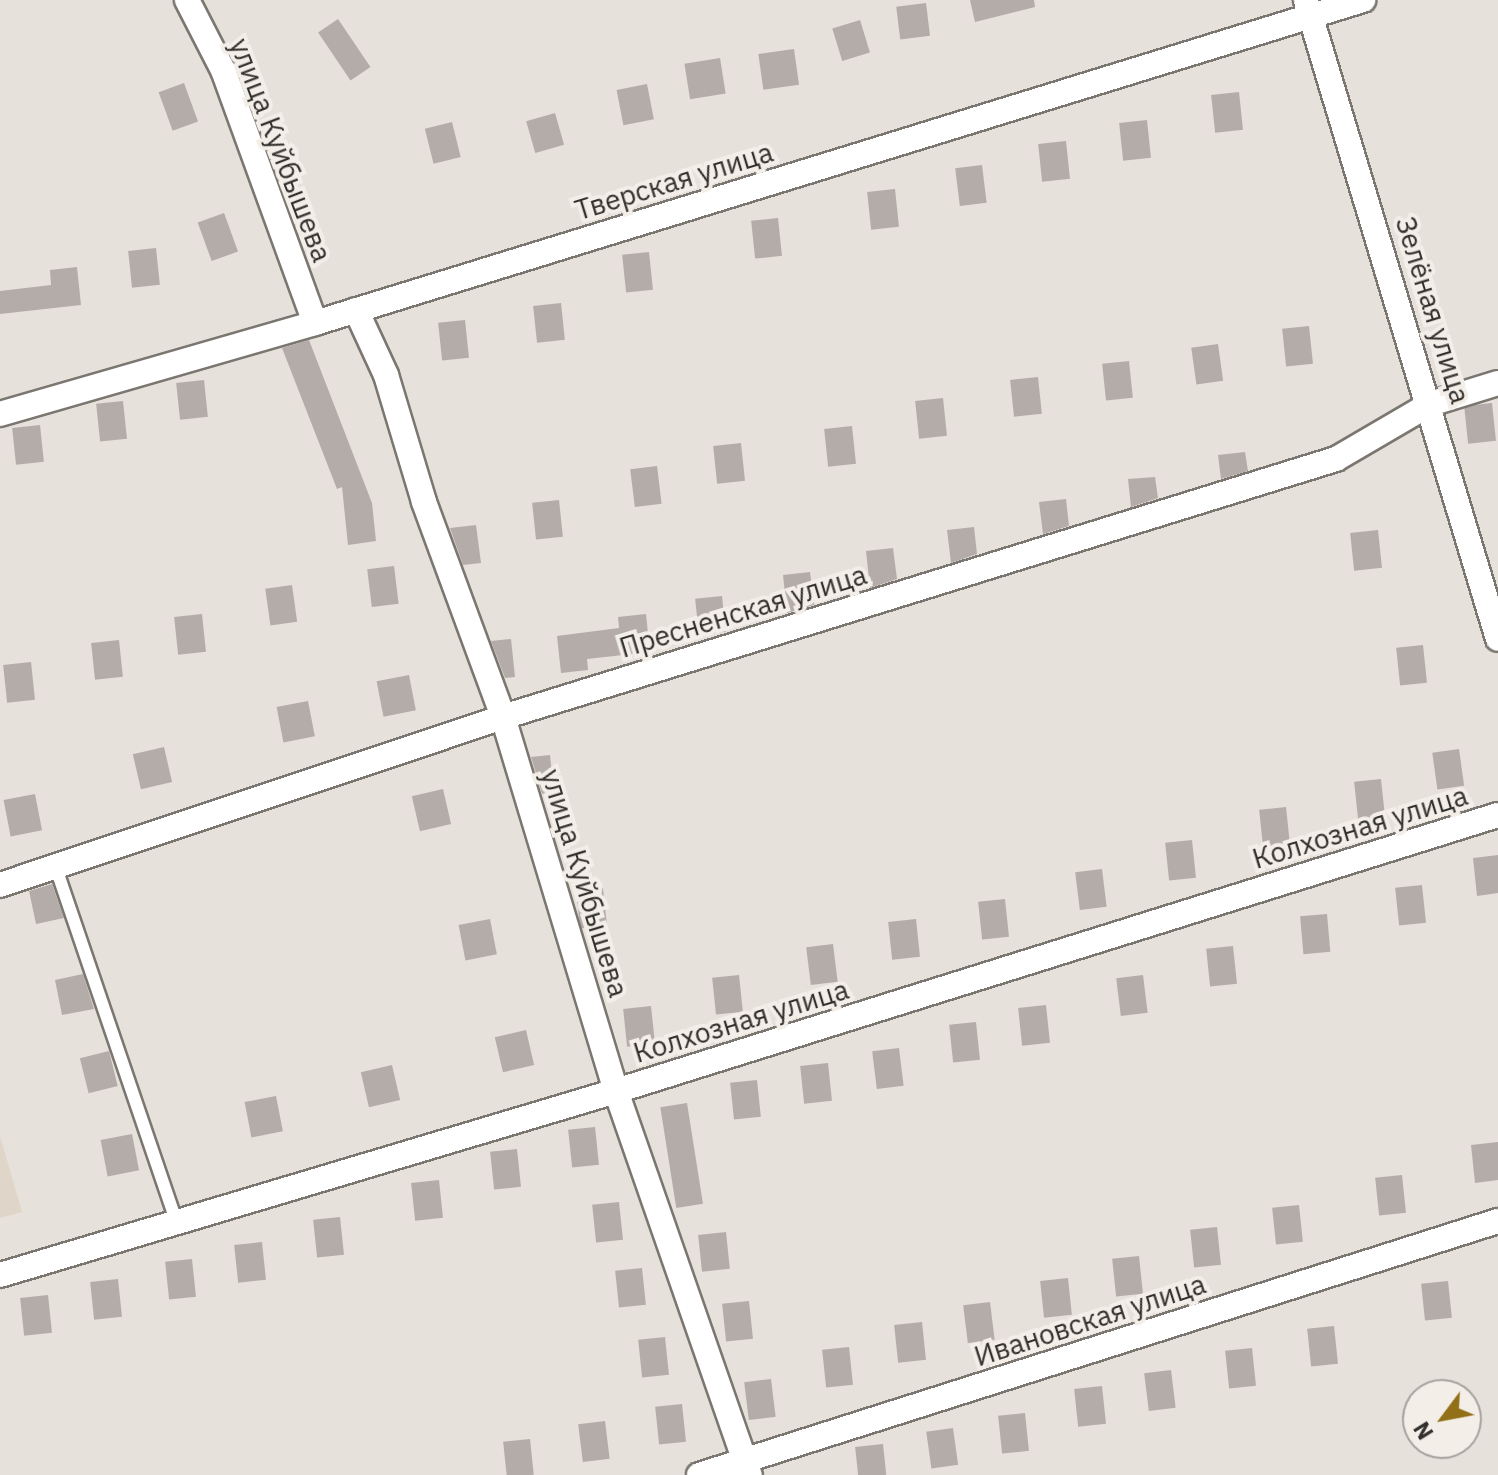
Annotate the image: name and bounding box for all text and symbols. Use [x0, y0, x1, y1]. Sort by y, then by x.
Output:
street label: улица Куйбышева [223, 34, 339, 266]
street label: Тверская улица [571, 135, 777, 227]
street label: Зелёная улица [1389, 212, 1477, 408]
street label: Пресненская улица [615, 557, 871, 665]
street label: улица Куйбышева [534, 765, 636, 1001]
street label: Колхозная улица [1248, 778, 1472, 876]
street label: Колхозная улица [629, 972, 853, 1070]
street label: Ивановская улица [970, 1267, 1210, 1373]
north arrow [1402, 1379, 1482, 1459]
text: N [1406, 1416, 1439, 1445]

